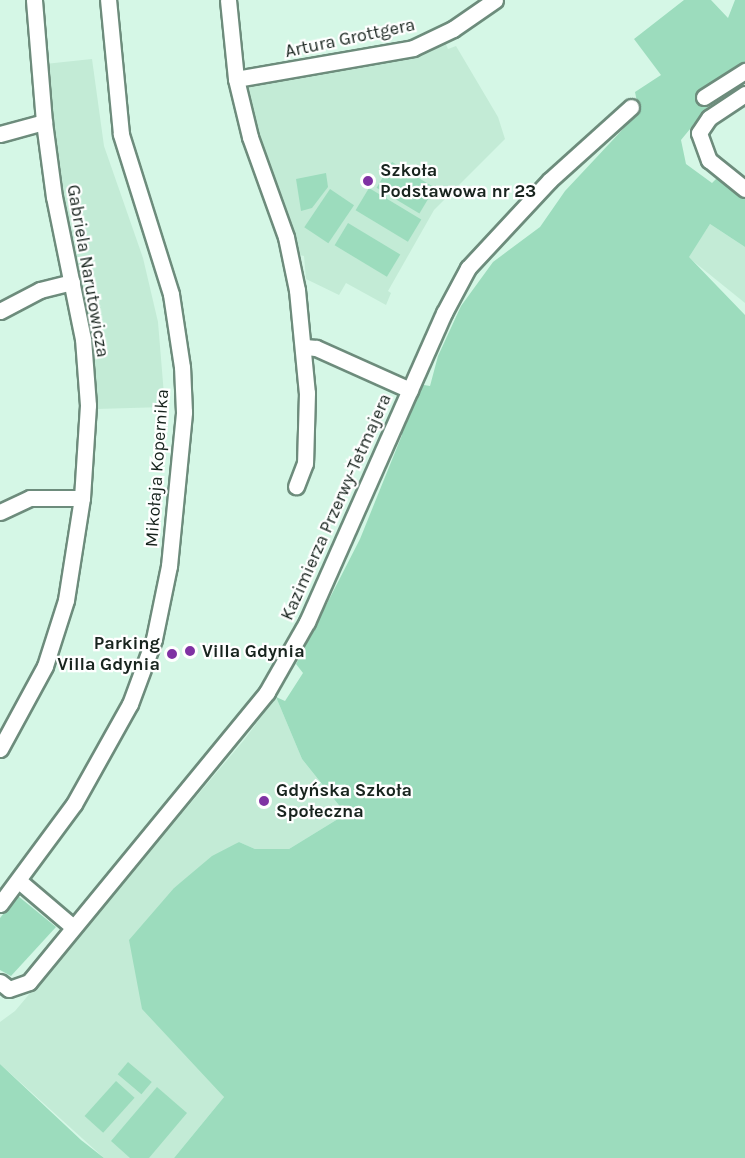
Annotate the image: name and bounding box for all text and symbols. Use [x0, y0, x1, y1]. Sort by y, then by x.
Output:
street label: Artura Grottgera [283, 14, 417, 62]
place label: Szkoła Podstawowa nr 23 [380, 160, 536, 202]
marker: Szkoła Podstawowa nr 23 [361, 174, 375, 188]
street label: Gabriela Narutowicza [62, 183, 114, 359]
street label: Mikołaja Kopernika [141, 388, 173, 548]
street label: Kazimierza Przerwy-Tetmajera [276, 390, 396, 624]
place label: Parking Villa Gdynia [57, 633, 160, 676]
place label: Villa Gdynia [202, 640, 305, 662]
marker: Villa Gdynia [183, 644, 197, 658]
marker: Parking Villa Gdynia [165, 647, 179, 661]
place label: Gdyńska Szkoła Społeczna [276, 780, 412, 822]
marker: Gdyńska Szkoła Społeczna [257, 794, 271, 808]

